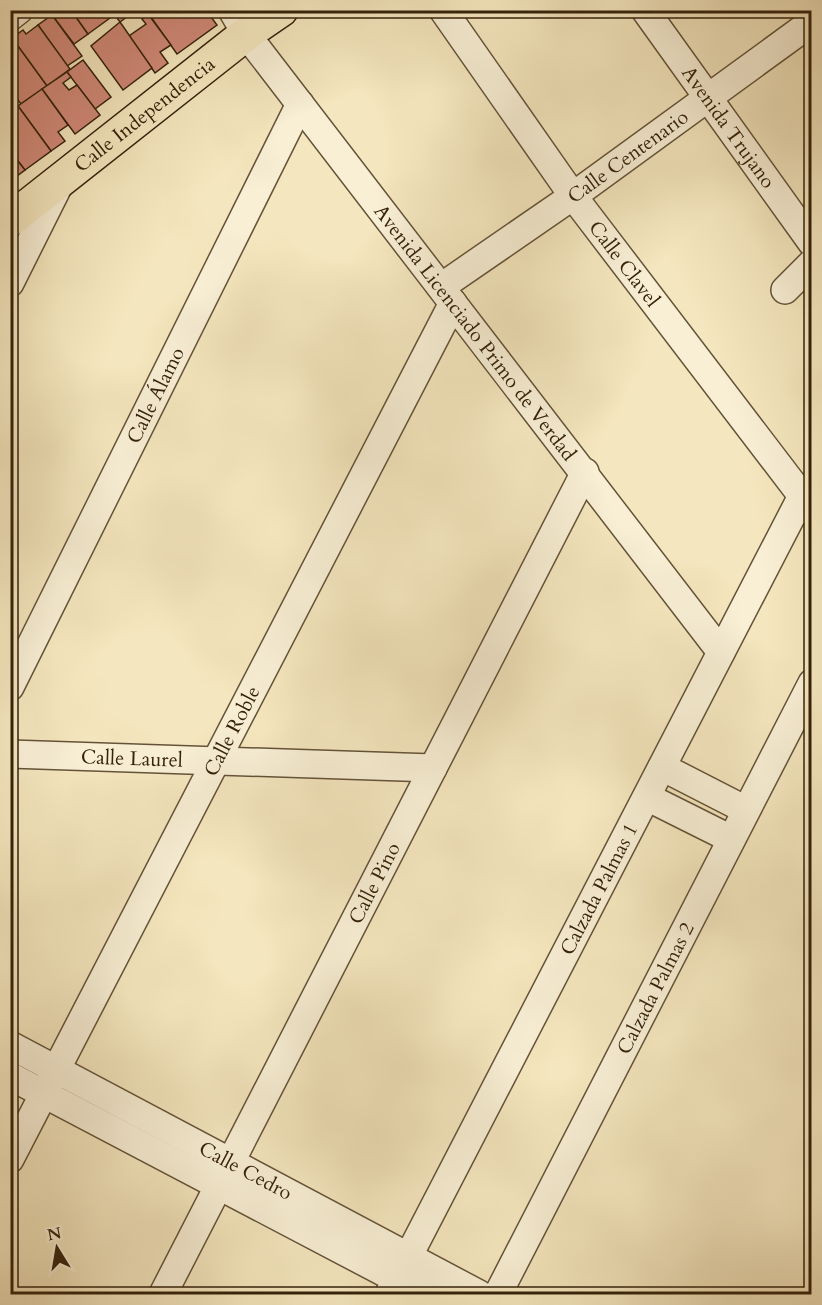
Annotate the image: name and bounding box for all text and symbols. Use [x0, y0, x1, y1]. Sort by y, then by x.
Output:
street label: Calle Independencia [69, 50, 221, 178]
street label: Avenida Trujano [675, 61, 782, 194]
street label: Calle Centenario [562, 103, 694, 210]
street label: Avenida Licenciado Primo de Verdad [368, 199, 582, 467]
street label: Calle Clavel [583, 215, 666, 313]
street label: Calle Álamo [120, 342, 191, 448]
street label: Calle Roble [197, 681, 267, 781]
street label: Calle Laurel [81, 743, 183, 774]
street label: Calzada Palmas 1 [554, 819, 644, 960]
street label: Calle Pino [342, 838, 407, 929]
street label: Calzada Palmas 2 [611, 918, 701, 1059]
street label: Calle Cedro [194, 1135, 297, 1207]
north arrow [27, 1218, 87, 1278]
text: N [45, 1222, 63, 1246]

